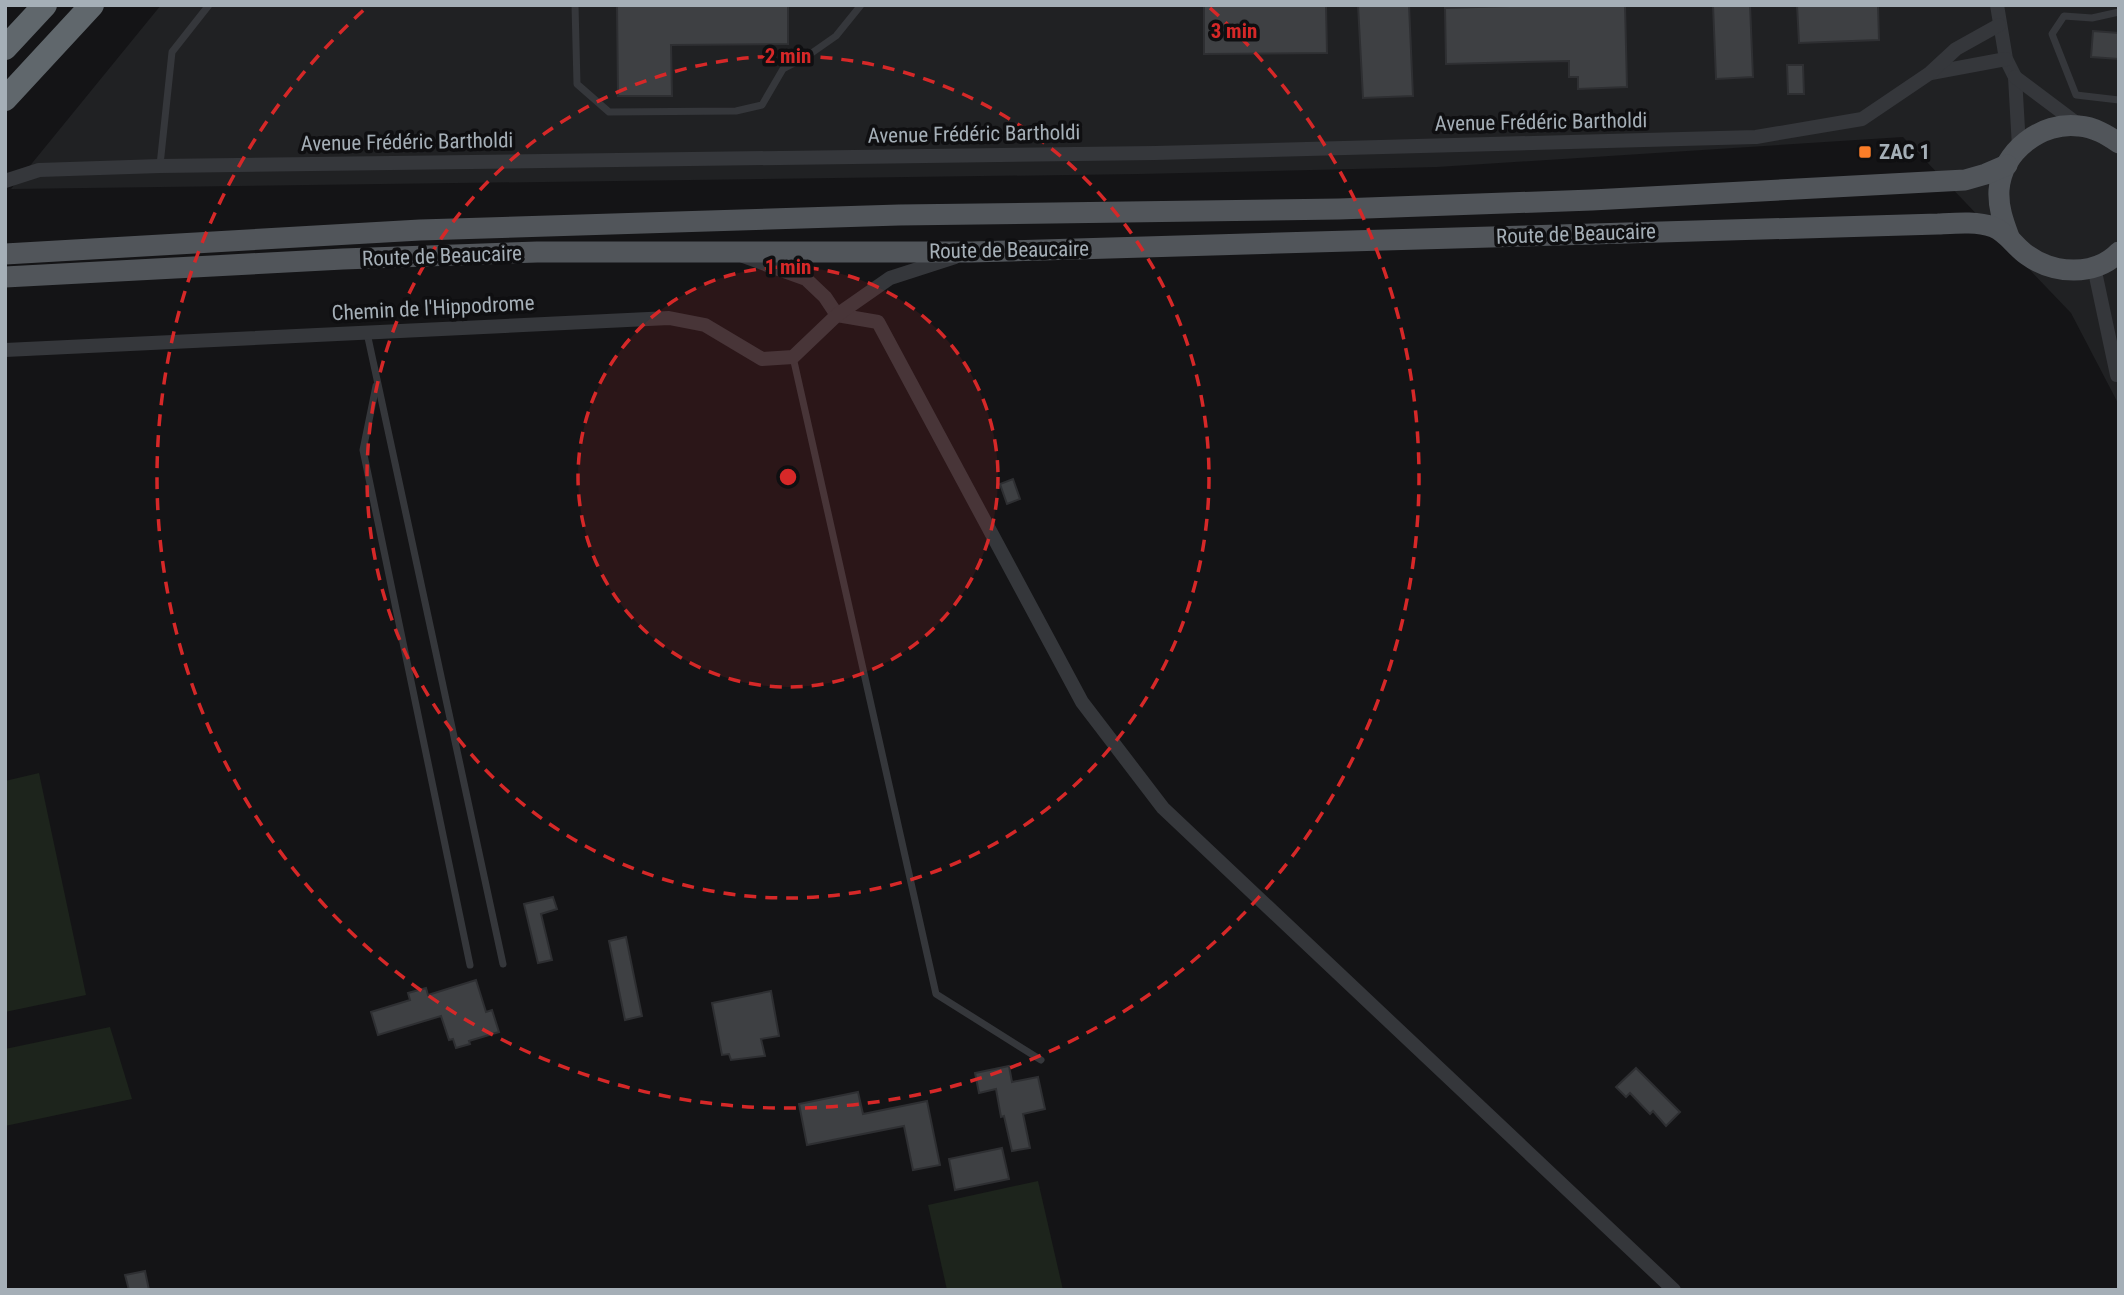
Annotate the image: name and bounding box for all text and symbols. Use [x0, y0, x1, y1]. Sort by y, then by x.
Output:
text: 3 min [1211, 19, 1257, 43]
text: 2 min [765, 44, 811, 68]
street label: Avenue Frédéric Bartholdi [1435, 108, 1647, 136]
street label: Avenue Frédéric Bartholdi [868, 120, 1080, 148]
street label: Avenue Frédéric Bartholdi [301, 128, 513, 156]
place label: ZAC 1 [1879, 140, 1930, 164]
marker: ZAC 1 [1857, 144, 1873, 160]
street label: Route de Beaucaire [1496, 219, 1656, 249]
street label: Route de Beaucaire [929, 237, 1089, 263]
street label: Route de Beaucaire [362, 241, 522, 271]
text: 1 min [765, 255, 811, 279]
street label: Chemin de l'Hippodrome [331, 291, 535, 325]
centre of rings [776, 465, 800, 489]

